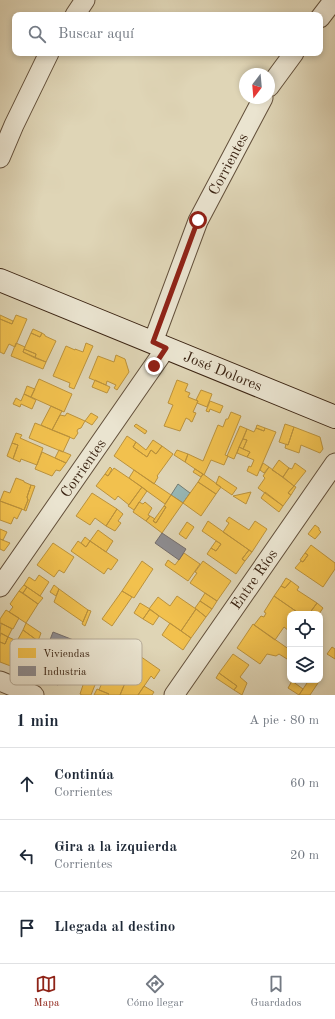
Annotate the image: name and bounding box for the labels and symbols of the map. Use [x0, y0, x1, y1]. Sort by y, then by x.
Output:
north arrow [239, 68, 275, 104]
street label: Corrientes [207, 131, 252, 198]
route start [189, 211, 207, 229]
street label: José Dolores [181, 350, 264, 395]
route end [145, 357, 163, 375]
street label: Corrientes [59, 437, 110, 501]
street label: Entre Ríos [229, 547, 281, 613]
legend [10, 639, 142, 685]
text: Viviendas [43, 649, 90, 660]
text: Industria [43, 667, 87, 678]

